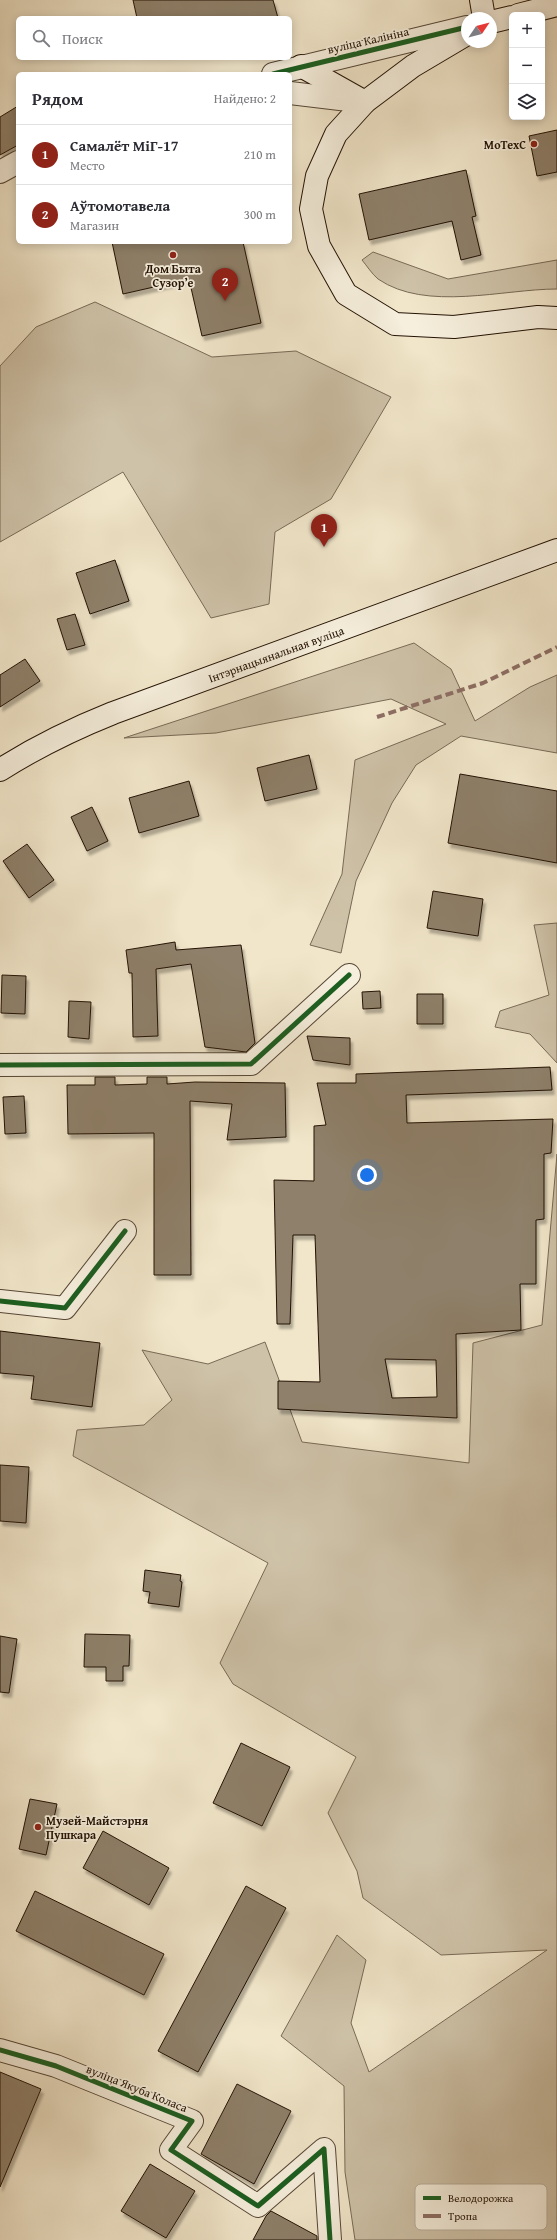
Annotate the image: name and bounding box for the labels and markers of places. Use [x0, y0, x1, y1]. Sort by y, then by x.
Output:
place label: MoTexC [484, 136, 526, 153]
marker: MoTexC [529, 139, 539, 149]
marker: Дом Быта Сузорʼе [168, 250, 178, 260]
place label: Дом Быта Сузорʼе [144, 260, 202, 291]
pin: 2 [212, 268, 238, 301]
pin: 1 [311, 514, 337, 547]
place label: Музей-Майстэрня Пушкара [46, 1812, 149, 1843]
marker: Музей-Майстэрня Пушкара [33, 1822, 43, 1832]

